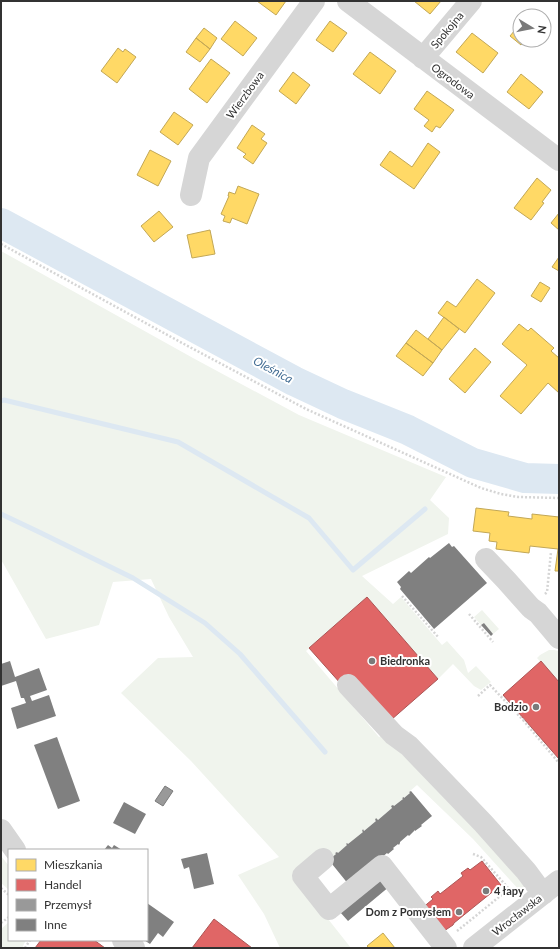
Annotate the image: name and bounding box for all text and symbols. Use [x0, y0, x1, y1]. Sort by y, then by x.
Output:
north arrow [512, 8, 552, 48]
street label: Spokojna [427, 9, 466, 51]
text: N [535, 25, 549, 35]
street label: Ogrodowa [429, 60, 477, 101]
street label: Wierzbowa [223, 69, 266, 121]
water label: Oleśnica [251, 353, 296, 386]
place label: Biedronka [380, 654, 430, 667]
marker: Biedronka [367, 656, 377, 666]
place label: Bodzio [494, 700, 528, 713]
marker: Bodzio [531, 702, 541, 712]
legend [8, 849, 148, 941]
text: Mieszkania [44, 857, 103, 872]
text: Handel [44, 877, 82, 892]
place label: 4 łapy [494, 884, 524, 897]
marker: 4 łapy [481, 886, 491, 896]
street label: Wrocławska [489, 891, 544, 938]
text: Przemysł [44, 897, 92, 912]
place label: Dom z Pomysłem [366, 905, 451, 918]
marker: Dom z Pomysłem [454, 907, 464, 917]
text: Inne [44, 917, 67, 932]

